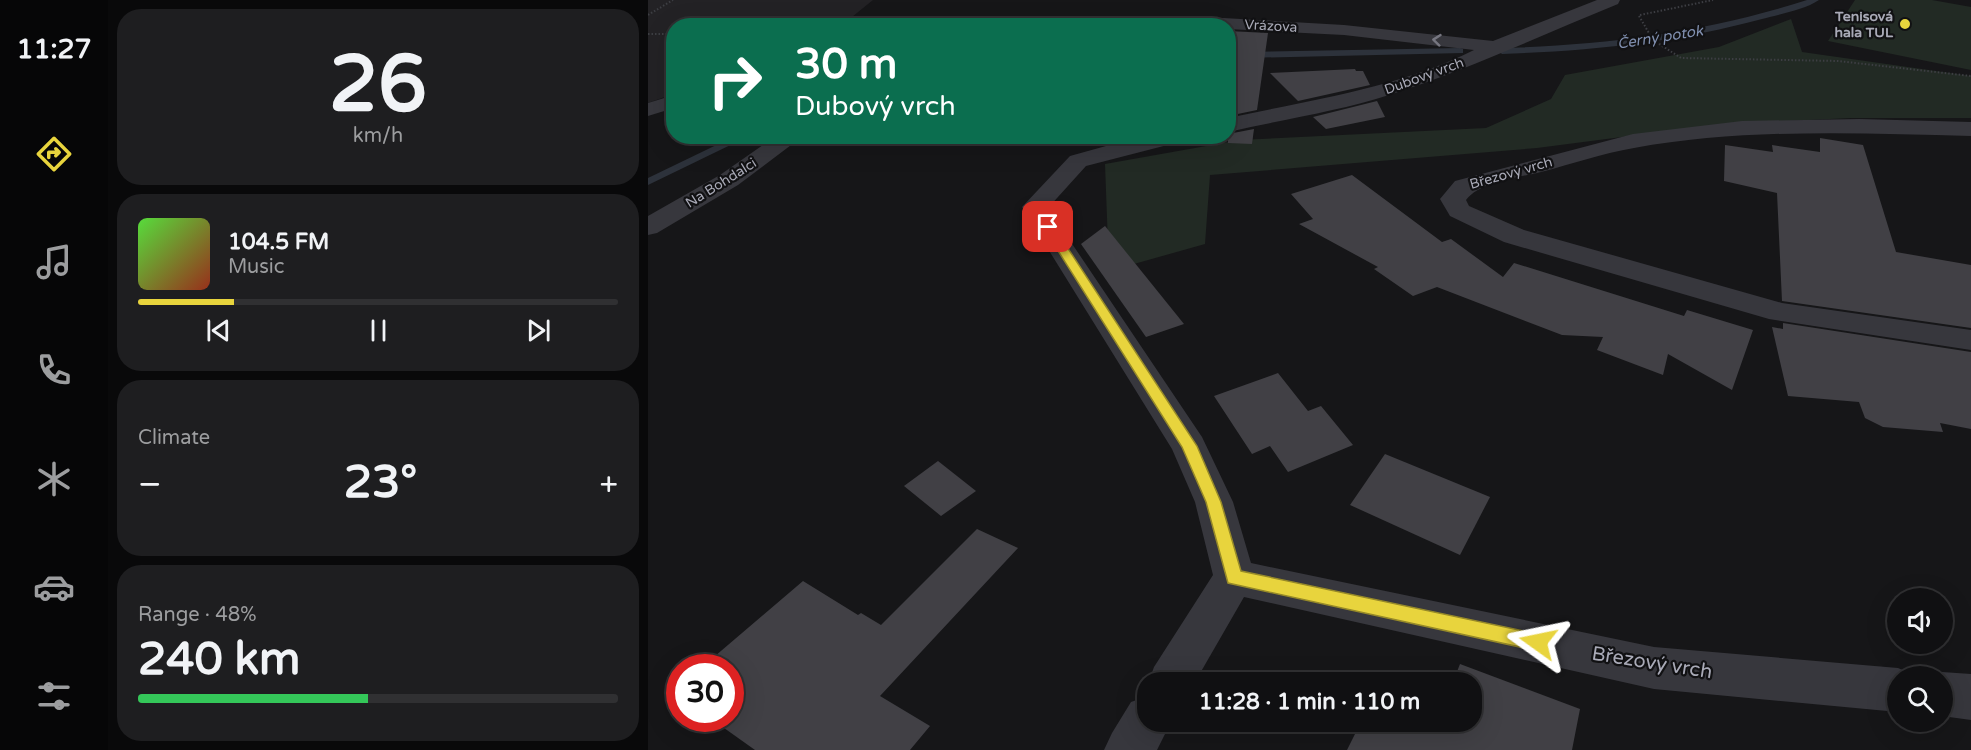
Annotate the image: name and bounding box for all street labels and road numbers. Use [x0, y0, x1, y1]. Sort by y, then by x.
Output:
street label: Vrázova [1244, 16, 1298, 36]
street label: Dubový vrch [1382, 54, 1466, 98]
street label: Březový vrch [1468, 153, 1554, 193]
street label: Na Bohdalci [682, 154, 760, 212]
street label: Březový vrch [1590, 642, 1714, 684]

